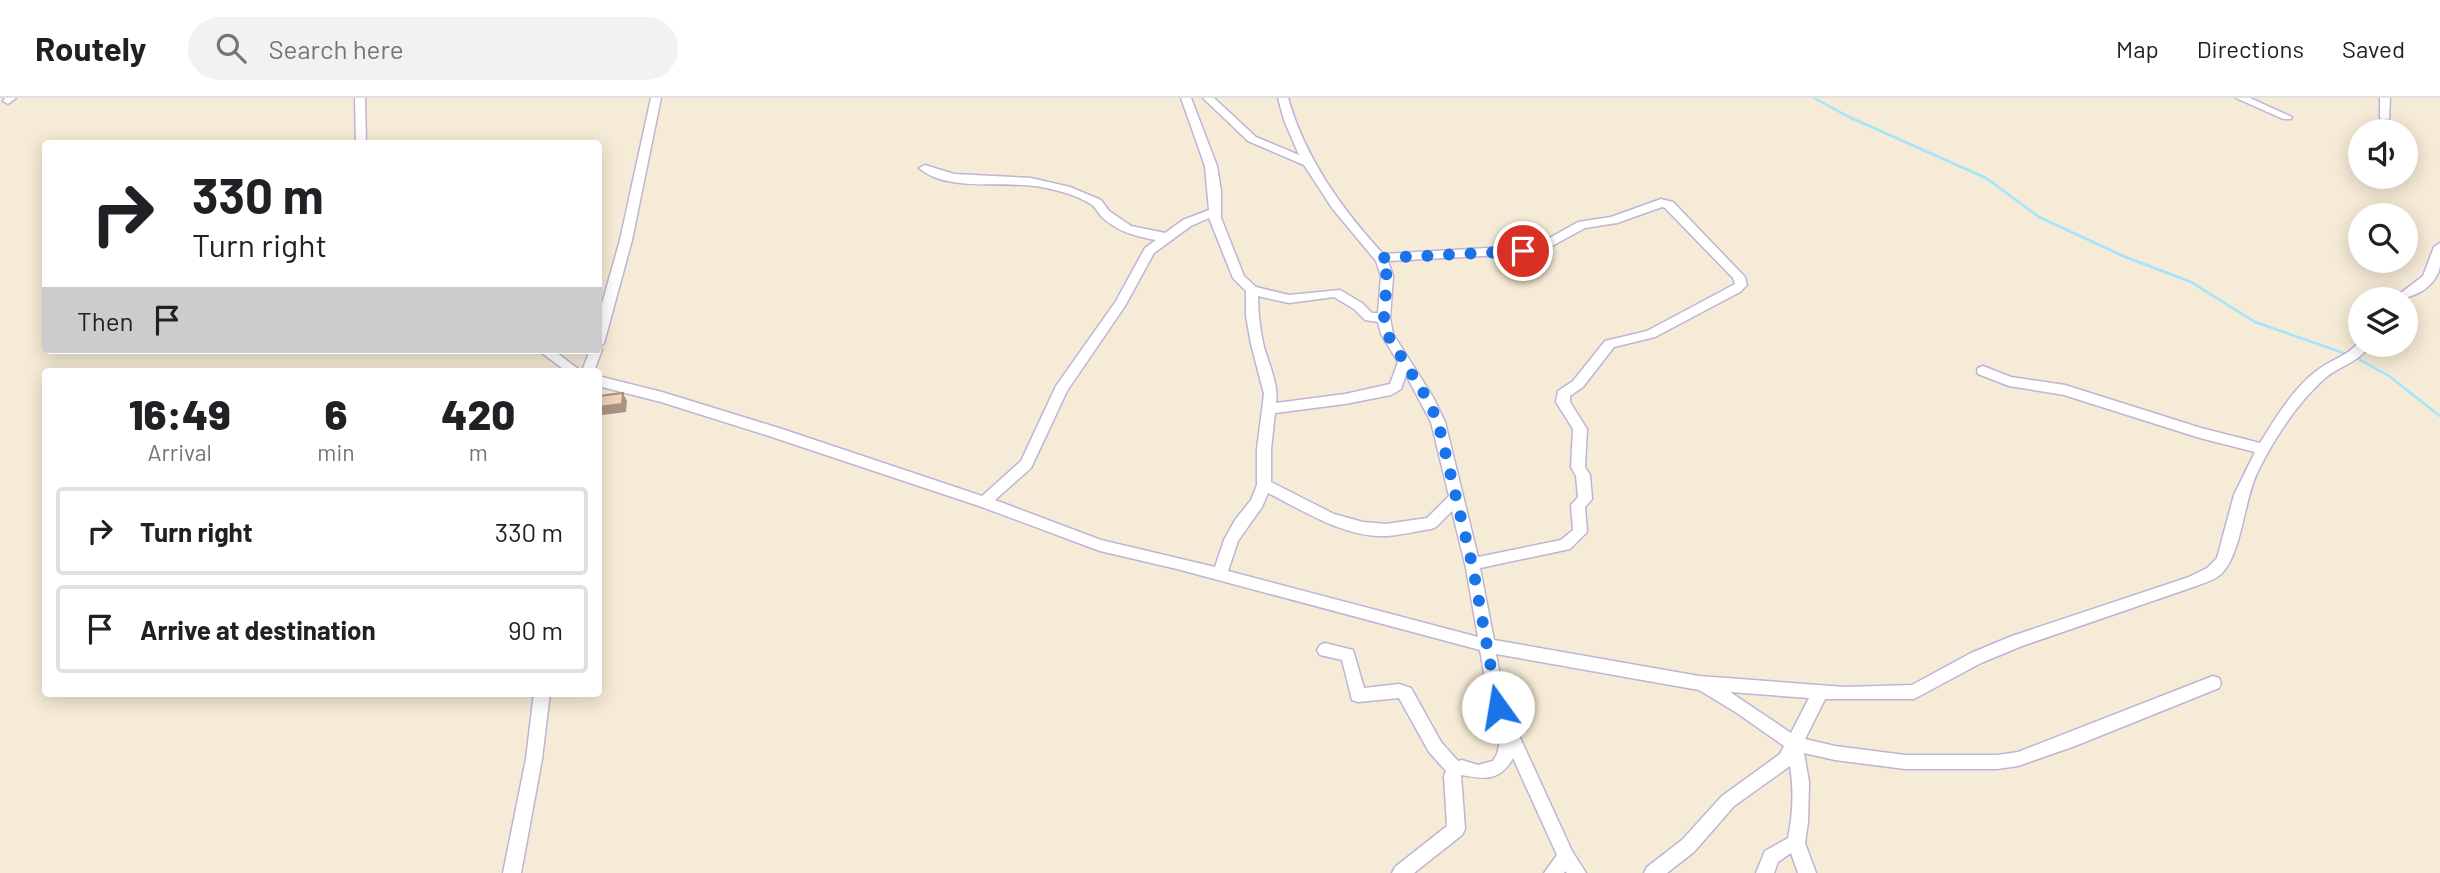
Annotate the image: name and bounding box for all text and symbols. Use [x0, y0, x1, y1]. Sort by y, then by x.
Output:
search box [188, 17, 678, 80]
text: Routely [35, 28, 146, 68]
icon: search [212, 29, 250, 67]
text: Search here [268, 33, 404, 64]
text: Map [2116, 34, 2159, 63]
text: Directions [2197, 34, 2304, 63]
text: Saved [2342, 34, 2405, 63]
map controls [2348, 119, 2418, 357]
button: sound [2348, 119, 2418, 189]
text: 330 m [192, 165, 324, 224]
icon: right [77, 168, 168, 259]
button: search [2348, 203, 2418, 273]
pin [1493, 221, 1553, 281]
text: Turn right [192, 225, 327, 263]
icon: arrive [1504, 232, 1542, 270]
button: layers [2348, 287, 2418, 357]
icon: arrive [148, 301, 186, 339]
text: Then [77, 305, 134, 336]
text: 16:49 [129, 388, 231, 438]
text: 6 [325, 388, 347, 438]
text: 420 [441, 388, 515, 438]
text: Arrival [148, 438, 212, 466]
text: min [317, 438, 355, 466]
text: m [469, 438, 488, 466]
icon: right [81, 512, 119, 550]
text: Turn right [140, 516, 253, 547]
text: 330 m [495, 516, 563, 547]
icon: arrive [81, 610, 119, 648]
text: Arrive at destination [140, 614, 376, 645]
text: 90 m [508, 614, 563, 645]
position arrow [1461, 670, 1535, 744]

